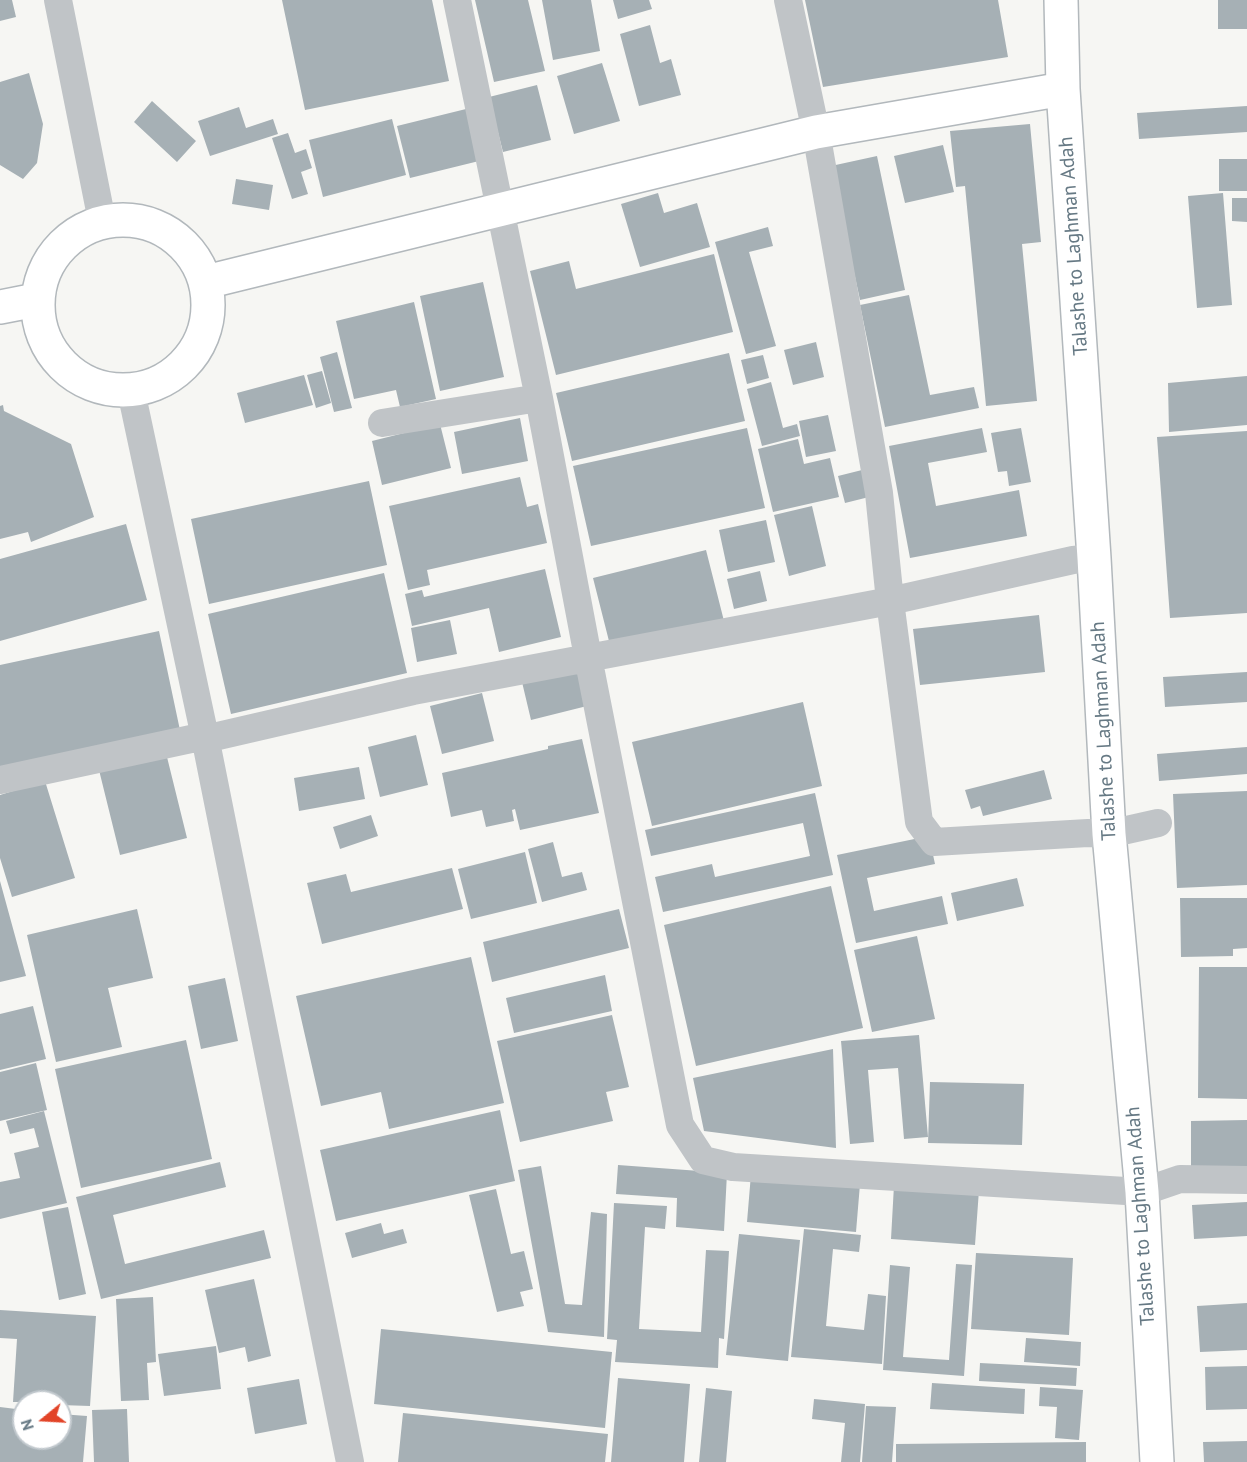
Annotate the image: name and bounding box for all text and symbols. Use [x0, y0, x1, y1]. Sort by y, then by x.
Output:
street label: Talashe to Laghman Adah [1054, 136, 1094, 356]
street label: Talashe to Laghman Adah [1086, 621, 1122, 841]
street label: Talashe to Laghman Adah [1121, 1106, 1161, 1326]
north arrow [12, 1390, 72, 1450]
text: N [16, 1417, 38, 1433]

